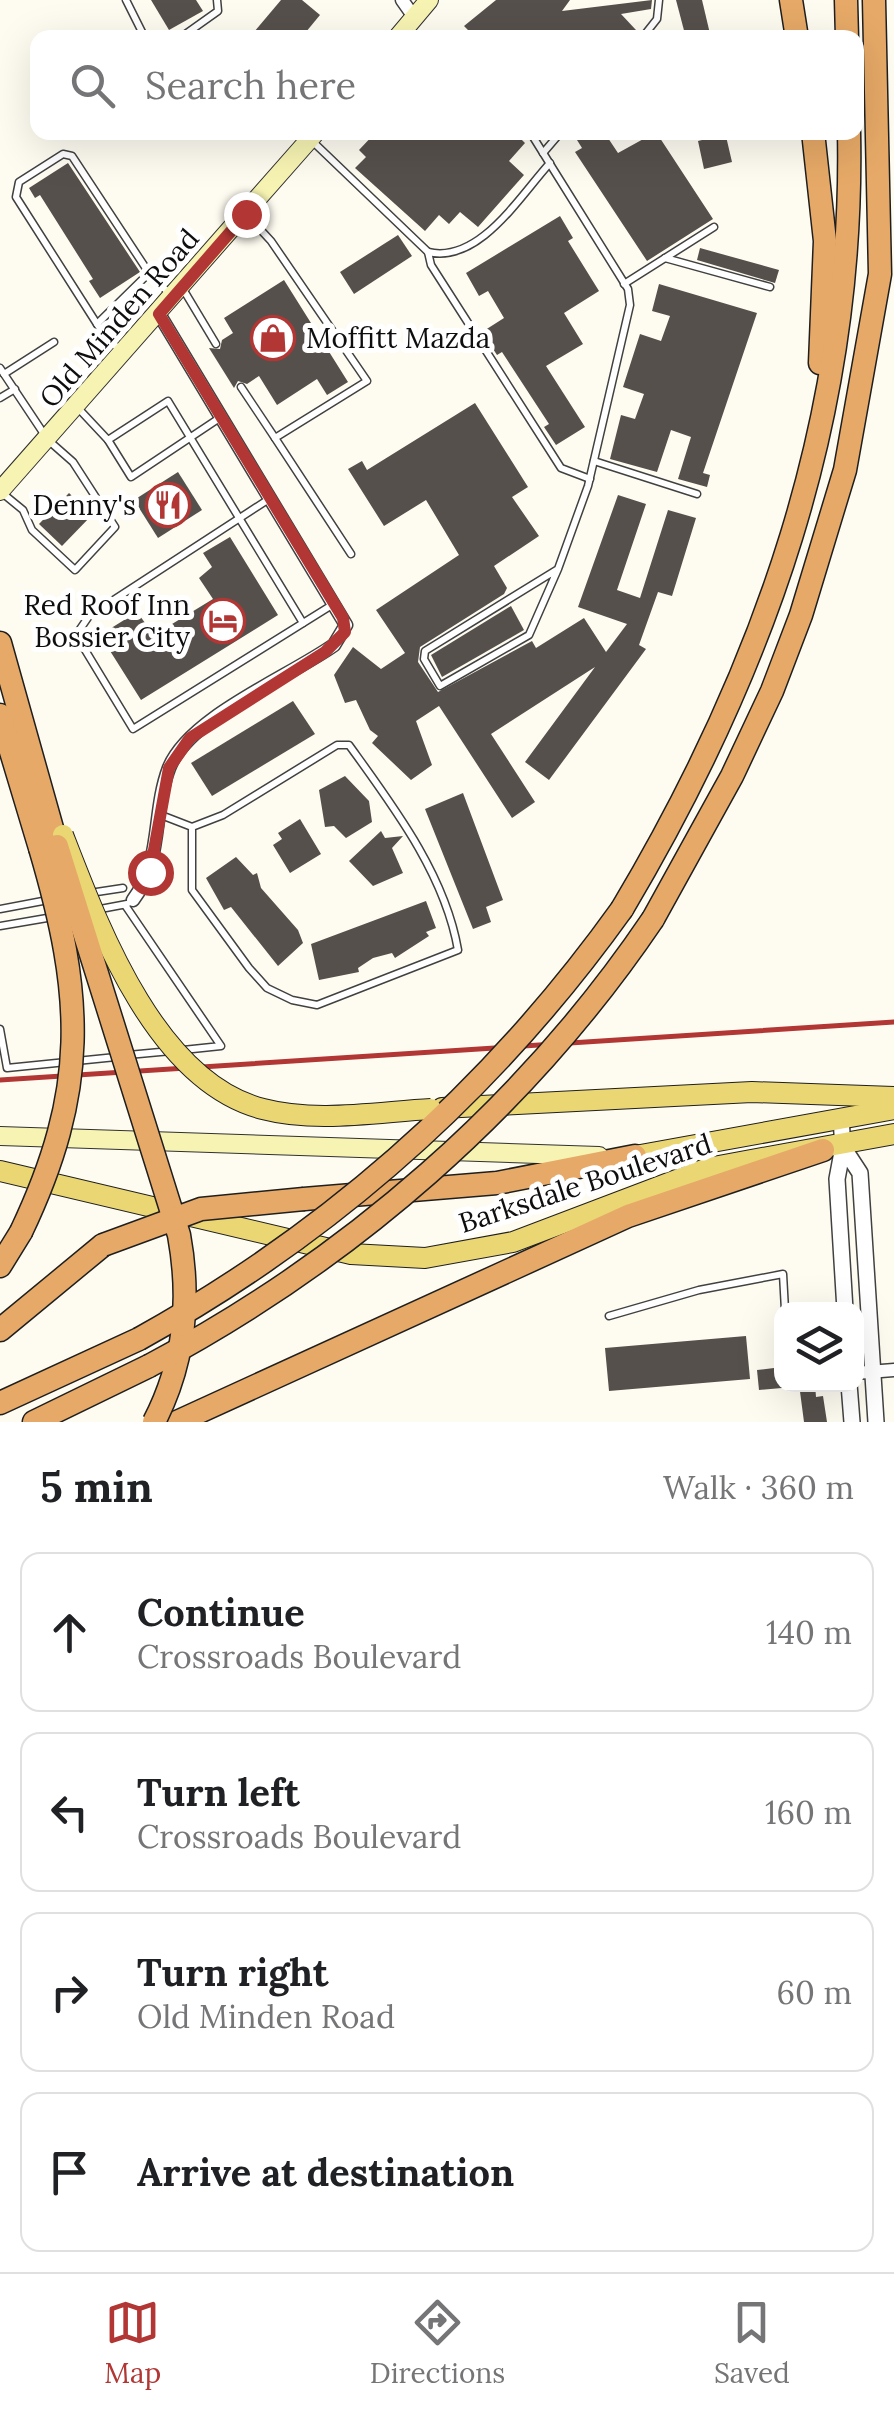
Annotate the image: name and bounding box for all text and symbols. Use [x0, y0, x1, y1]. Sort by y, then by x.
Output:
search box [30, 30, 864, 140]
icon: search [65, 58, 120, 113]
text: Search here [145, 61, 356, 109]
route end [224, 192, 270, 238]
street label: Old Minden Road [31, 221, 207, 415]
shop icon: Moffitt Mazda [250, 315, 296, 361]
place label: Moffitt Mazda [306, 320, 490, 356]
restaurant icon: Denny's [145, 482, 191, 528]
place label: Denny's [33, 487, 136, 523]
place label: Red Roof Inn Bossier City [23, 587, 190, 655]
hotel icon: Red Roof Inn Bossier City [200, 598, 246, 644]
route start [128, 850, 174, 896]
street label: Barksdale Boulevard [454, 1125, 716, 1241]
map controls [774, 1302, 864, 1392]
button: layers [774, 1302, 864, 1392]
text: 5 min [40, 1460, 153, 1514]
text: Walk · 360 m [663, 1467, 854, 1508]
text: Continue [137, 1588, 305, 1636]
icon: ahead [42, 1605, 97, 1660]
text: 140 m [766, 1612, 852, 1653]
text: Crossroads Boulevard [137, 1636, 461, 1677]
text: Turn left [137, 1768, 300, 1816]
icon: left [42, 1785, 97, 1840]
text: 160 m [765, 1792, 852, 1833]
text: Crossroads Boulevard [137, 1816, 461, 1857]
text: Turn right [137, 1948, 328, 1996]
icon: right [42, 1965, 97, 2020]
text: 60 m [777, 1972, 852, 2013]
text: Old Minden Road [137, 1996, 395, 2037]
icon: arrive [42, 2145, 97, 2200]
text: Arrive at destination [137, 2148, 514, 2196]
tab: Map [104, 2295, 161, 2391]
tab: Directions [370, 2295, 505, 2391]
tab: Saved [714, 2295, 790, 2391]

